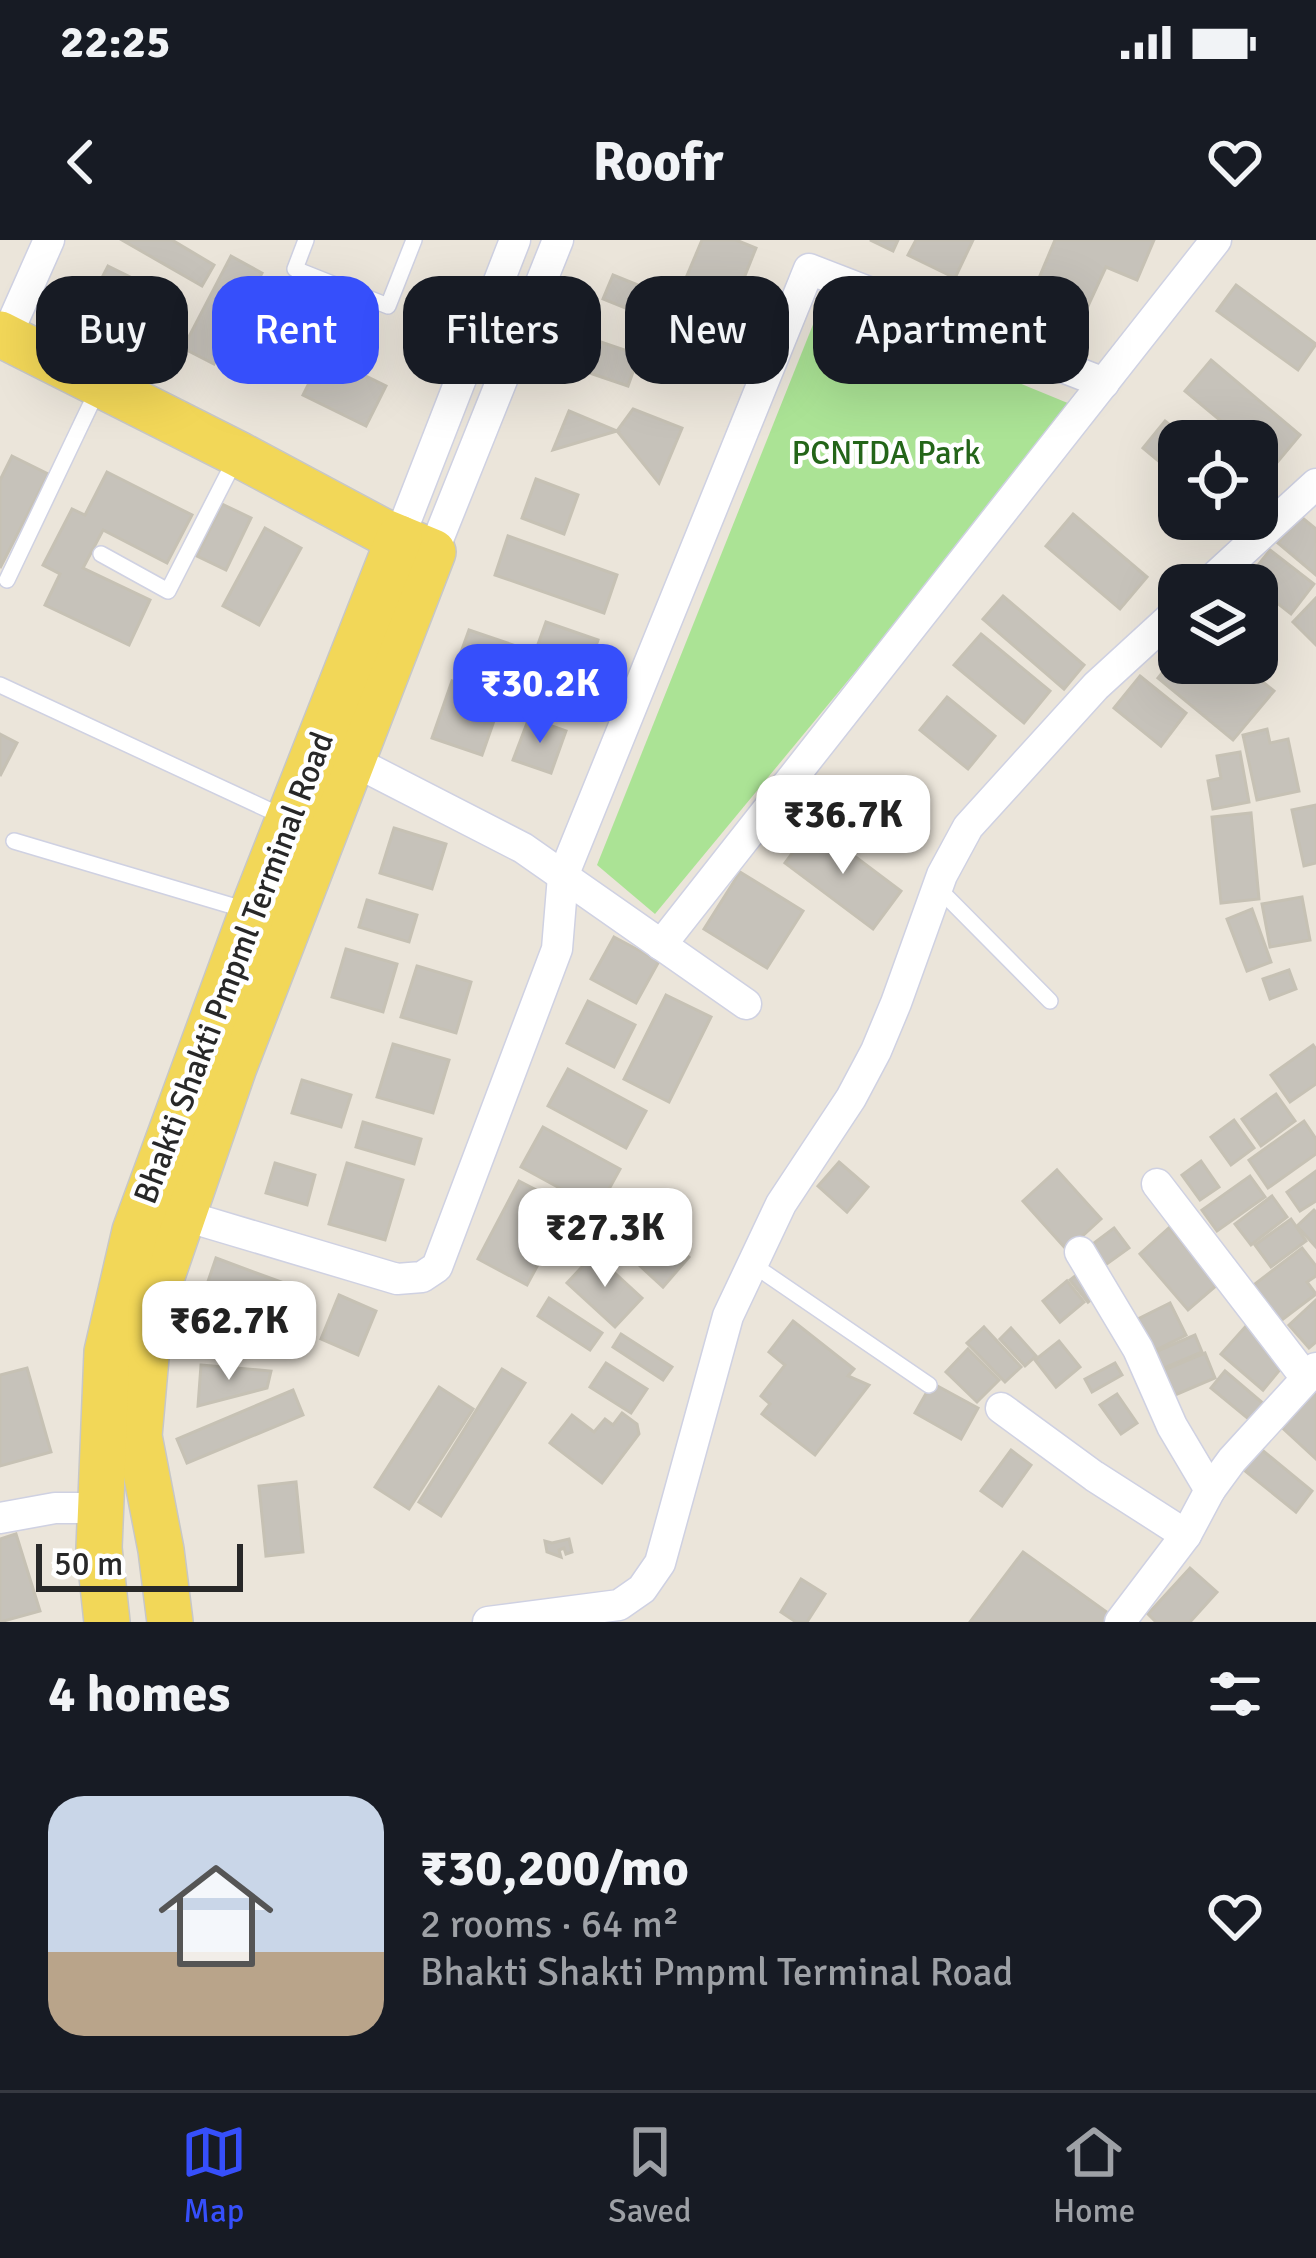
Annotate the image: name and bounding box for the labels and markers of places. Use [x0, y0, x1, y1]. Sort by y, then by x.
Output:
pin: ₹30.2K [442, 644, 638, 746]
pin: ₹36.7K [745, 775, 941, 877]
pin: ₹27.3K [507, 1188, 703, 1290]
pin: ₹62.7K [131, 1281, 327, 1383]

